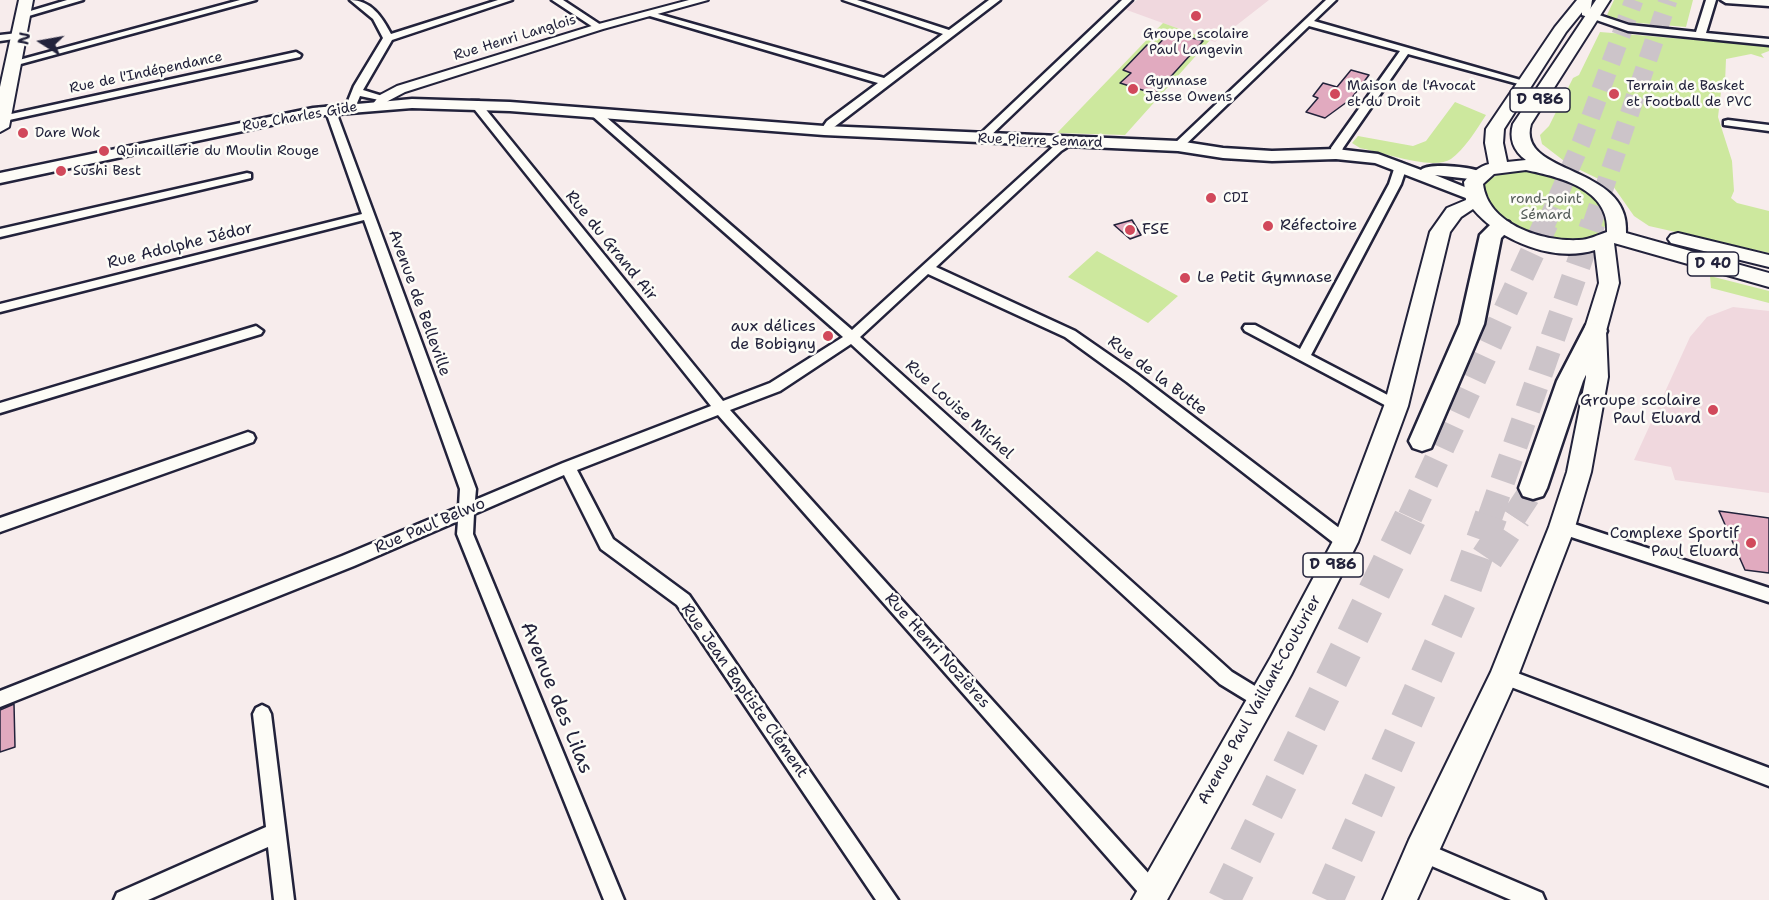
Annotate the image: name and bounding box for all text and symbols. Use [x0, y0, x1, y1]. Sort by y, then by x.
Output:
marker: Groupe scolaire Paul Langevin [1189, 9, 1203, 23]
street label: Rue Henri Langlois [452, 11, 578, 65]
north arrow [12, 12, 72, 72]
place label: Groupe scolaire Paul Langevin [1143, 26, 1249, 58]
text: N [12, 30, 35, 47]
street label: Rue de l'Indépendance [68, 49, 224, 97]
place label: Gymnase Jesse Owens [1145, 73, 1232, 106]
place label: Maison de l'Avocat et du Droit [1347, 78, 1476, 110]
place label: Terrain de Basket et Football de PVC [1626, 78, 1752, 110]
marker: Gymnase Jesse Owens [1126, 82, 1140, 96]
marker: Maison de l'Avocat et du Droit [1328, 87, 1342, 101]
marker: Terrain de Basket et Football de PVC [1607, 87, 1621, 101]
road number: D 986 [1510, 88, 1570, 112]
street label: Rue Charles Gide [241, 99, 359, 135]
place label: Dare Wok [35, 125, 100, 141]
marker: Dare Wok [16, 126, 30, 140]
street label: Rue Pierre Semard [977, 130, 1103, 152]
place label: Quincaillerie du Moulin Rouge [116, 143, 319, 159]
marker: Quincaillerie du Moulin Rouge [97, 144, 111, 158]
place label: Sushi Best [73, 163, 141, 179]
marker: Sushi Best [54, 164, 68, 178]
street label: Rue du Grand Air [561, 187, 661, 305]
place label: CDI [1223, 190, 1248, 206]
marker: CDI [1204, 191, 1218, 205]
park label: rond-point Sémard [1510, 191, 1582, 224]
place label: Réfectoire [1280, 216, 1357, 236]
street label: Rue Adolphe Jédor [105, 219, 255, 273]
marker: Réfectoire [1261, 219, 1275, 233]
place label: FSE [1142, 220, 1169, 240]
marker: FSE [1123, 223, 1137, 237]
street label: Avenue de Belleville [384, 227, 454, 379]
road number: D 40 [1688, 252, 1738, 276]
place label: Le Petit Gymnase [1197, 268, 1332, 288]
marker: Le Petit Gymnase [1178, 271, 1192, 285]
place label: aux délices de Bobigny [730, 317, 816, 355]
marker: aux délices de Bobigny [821, 329, 835, 343]
street label: Rue de la Butte [1103, 332, 1211, 420]
street label: Rue Louise Michel [901, 356, 1017, 464]
place label: Groupe scolaire Paul Eluard [1580, 391, 1701, 429]
marker: Groupe scolaire Paul Eluard [1706, 403, 1720, 417]
street label: Rue Paul Belwo [372, 494, 488, 558]
place label: Complexe Sportif Paul Eluard [1610, 524, 1739, 562]
marker: Complexe Sportif Paul Eluard [1744, 536, 1758, 550]
road number: D 986 [1303, 553, 1363, 577]
street label: Rue Henri Nozières [880, 589, 994, 713]
street label: Avenue Paul Vaillant-Couturier [1194, 592, 1326, 808]
street label: Rue Jean Baptiste Clément [676, 600, 812, 782]
street label: Avenue des Lilas [515, 618, 597, 778]

